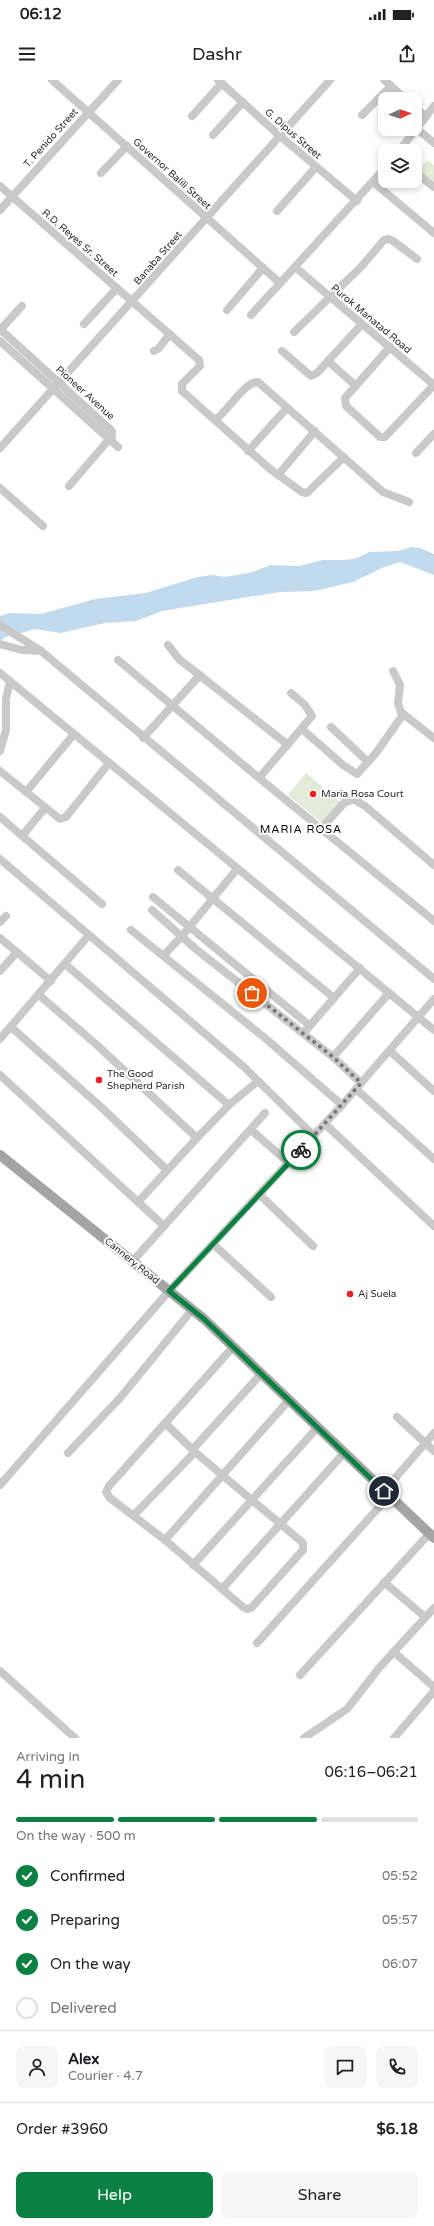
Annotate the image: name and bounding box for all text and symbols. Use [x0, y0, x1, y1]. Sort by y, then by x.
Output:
text: 06:12 [20, 5, 62, 23]
icon: menu [16, 43, 38, 65]
text: Dashr [192, 43, 242, 65]
icon: share [396, 43, 418, 65]
north arrow [378, 92, 422, 136]
map controls [378, 92, 422, 188]
street label: T. Penido Street [21, 106, 81, 170]
street label: G. Dipus Street [262, 106, 324, 162]
street label: Governor Balili Street [131, 136, 214, 212]
button: layers [378, 144, 422, 188]
street label: R.D. Reyes Sr. Street [40, 207, 121, 279]
street label: Banaba Street [131, 229, 185, 287]
street label: Purok Manatad Road [328, 282, 414, 356]
street label: Pioneer Avenue [53, 364, 117, 423]
place label: Maria Rosa Court [321, 788, 404, 800]
marker: Maria Rosa Court [308, 789, 318, 799]
district label: MARIA ROSA [260, 823, 342, 836]
pin [235, 976, 269, 1010]
icon: bag [241, 982, 263, 1004]
place label: The Good Shepherd Parish [107, 1068, 185, 1092]
marker: The Good Shepherd Parish [94, 1075, 104, 1085]
courier [281, 1130, 321, 1170]
icon: bike [290, 1139, 312, 1161]
street label: Cannery Road [102, 1235, 162, 1287]
place label: Aj Suela [358, 1288, 396, 1300]
marker: Aj Suela [345, 1289, 355, 1299]
pin [367, 1474, 401, 1508]
icon: home [373, 1480, 395, 1502]
text: Arriving in [16, 1749, 80, 1765]
text: 06:16–06:21 [325, 1763, 418, 1781]
text: 4 min [16, 1764, 85, 1795]
text: On the way · 500 m [16, 1828, 136, 1844]
icon: check [16, 1865, 38, 1887]
text: Confirmed [50, 1867, 125, 1885]
text: 05:52 [382, 1868, 418, 1884]
icon: check [16, 1909, 38, 1931]
text: Preparing [50, 1911, 120, 1929]
text: 05:57 [382, 1912, 418, 1928]
icon: check [16, 1953, 38, 1975]
text: On the way [50, 1955, 130, 1973]
text: 06:07 [382, 1956, 418, 1972]
text: Delivered [50, 1999, 117, 2017]
button: person [16, 2046, 58, 2088]
button: chat [324, 2046, 366, 2088]
button: phone [376, 2046, 418, 2088]
text: Alex [68, 2050, 99, 2068]
text: Courier · 4.7 [68, 2068, 143, 2084]
text: Order #3960 [16, 2120, 108, 2138]
text: $6.18 [377, 2120, 418, 2138]
button: Help [16, 2172, 213, 2218]
button: Share [221, 2172, 418, 2218]

